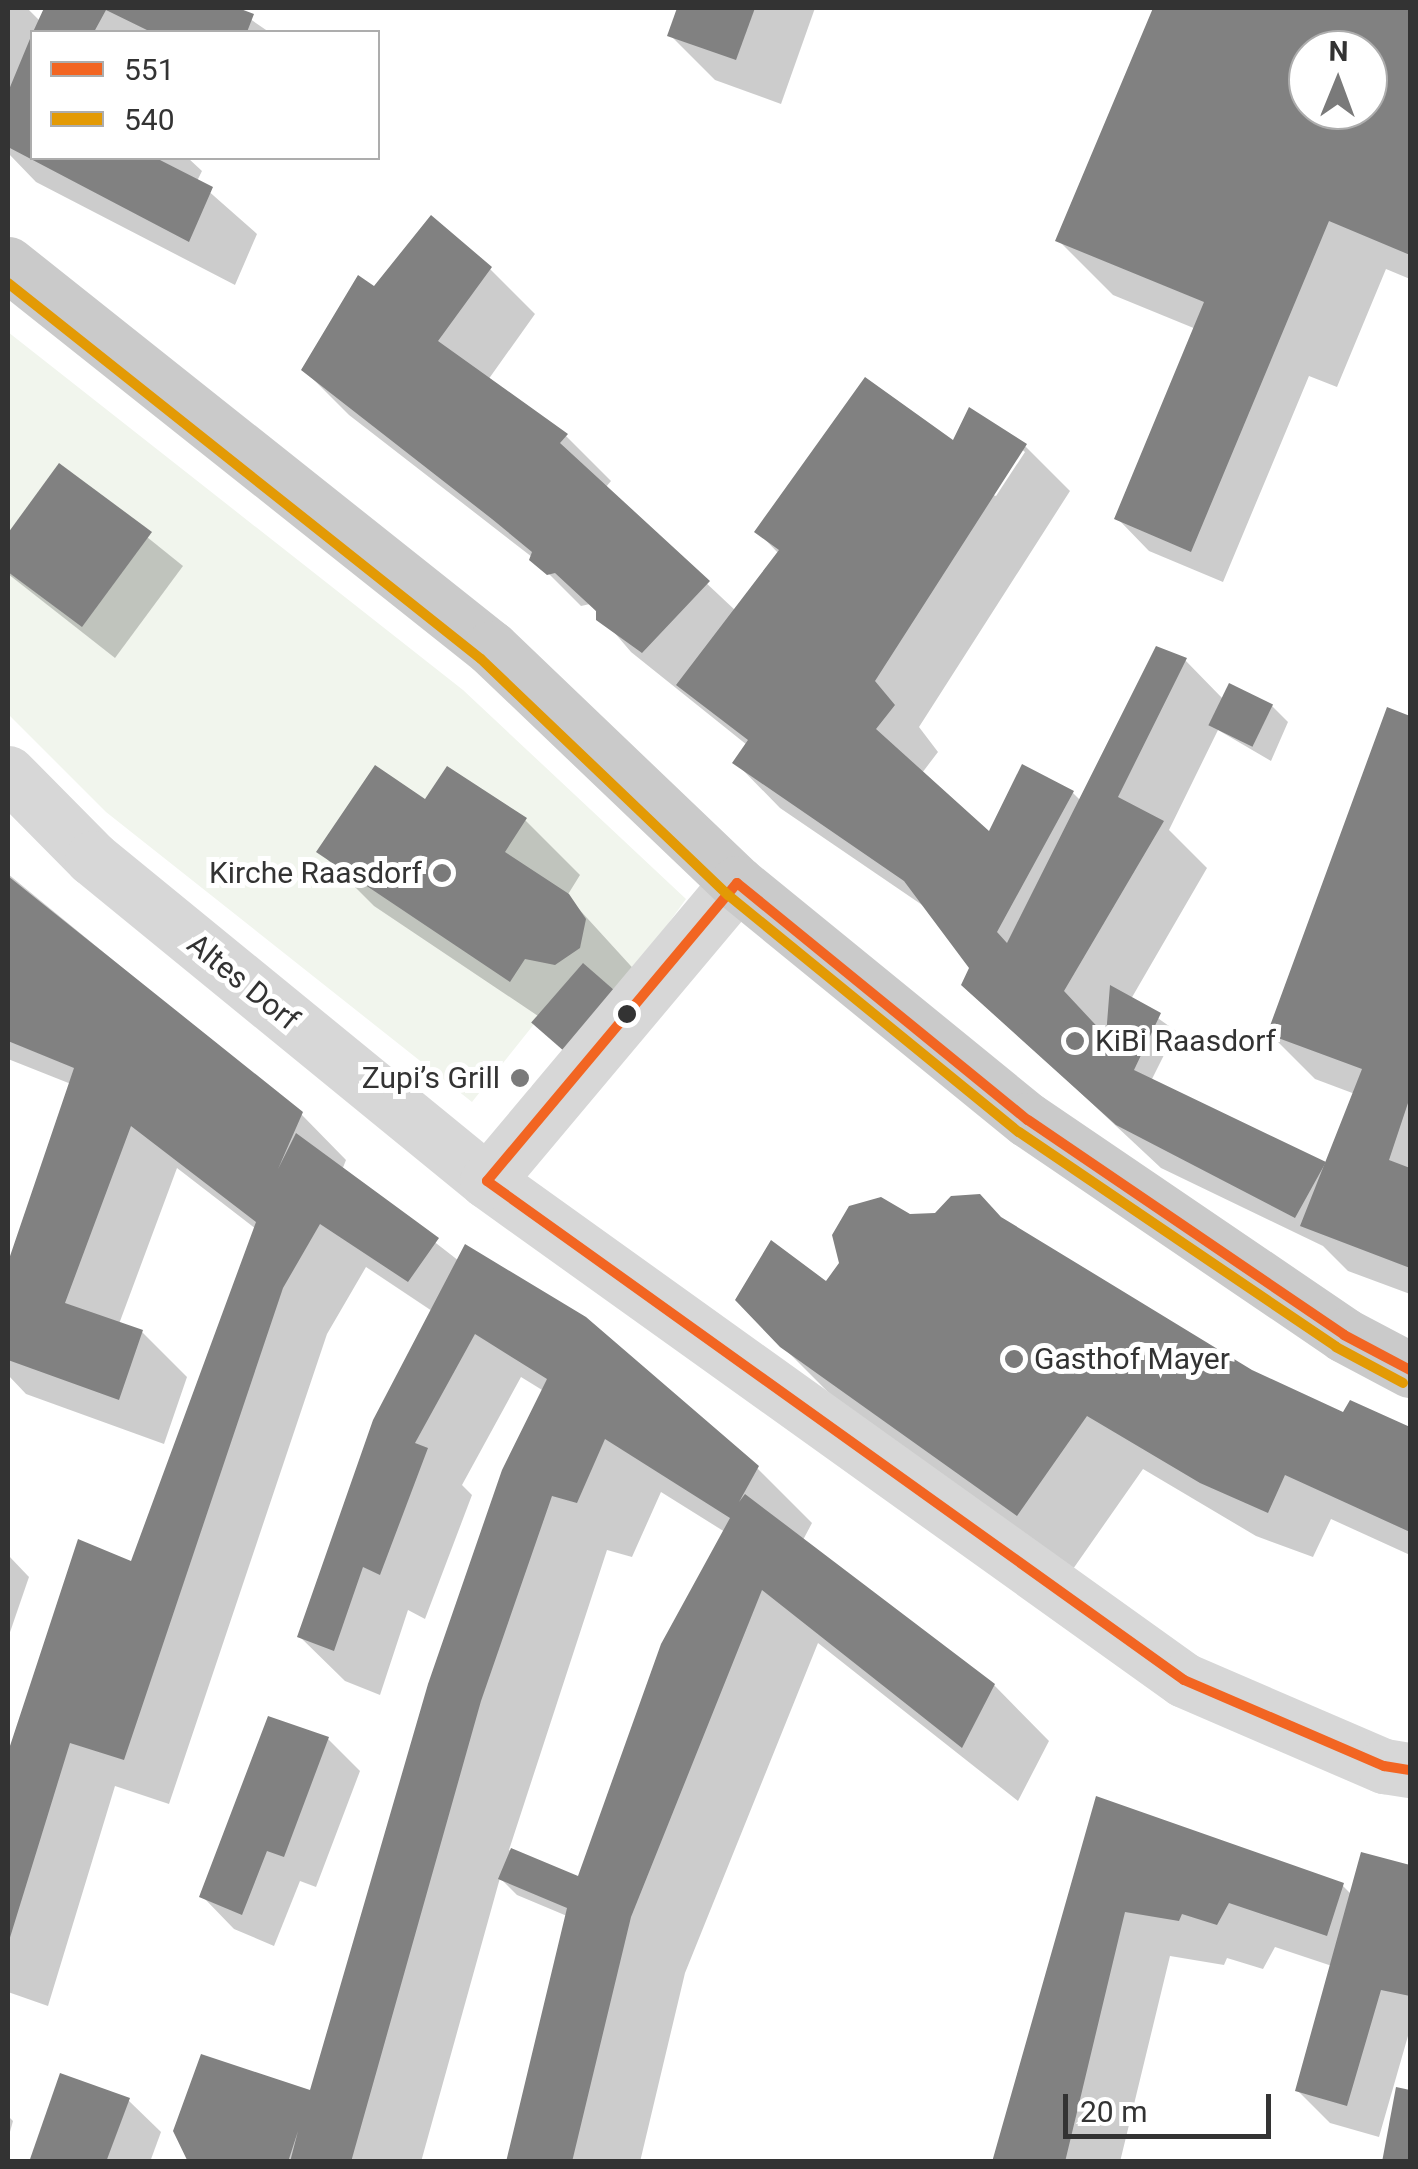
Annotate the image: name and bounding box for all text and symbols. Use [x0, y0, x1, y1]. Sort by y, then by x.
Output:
legend [30, 30, 380, 160]
north arrow [1288, 30, 1388, 130]
text: N [1328, 35, 1349, 68]
text: 551 [124, 52, 175, 87]
text: 540 [124, 102, 175, 137]
place label: Kirche Raasdorf [209, 855, 422, 891]
marker: Kirche Raasdorf [431, 862, 453, 884]
street label: Altes Dorf [180, 926, 306, 1038]
unlabelled marker [617, 1004, 637, 1024]
place label: KiBi Raasdorf [1095, 1023, 1276, 1059]
marker: KiBi Raasdorf [1064, 1030, 1086, 1052]
place label: Zupi’s Grill [362, 1060, 500, 1096]
marker: Zupi’s Grill [509, 1067, 531, 1089]
place label: Gasthof Mayer [1034, 1341, 1230, 1377]
marker: Gasthof Mayer [1003, 1348, 1025, 1370]
scale bar [1068, 2074, 1276, 2136]
text: 20 m [1080, 2094, 1147, 2129]

